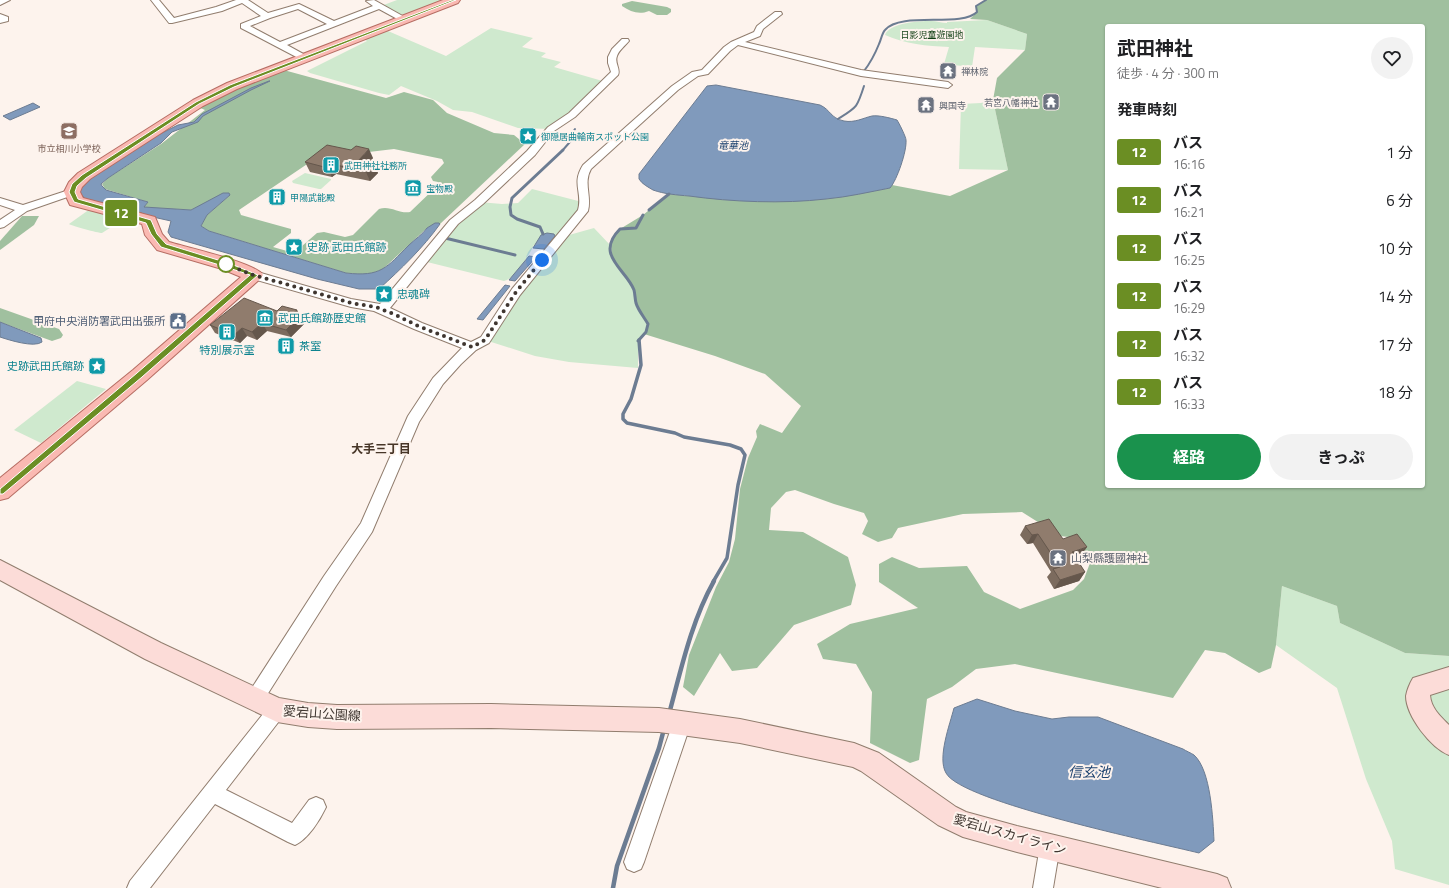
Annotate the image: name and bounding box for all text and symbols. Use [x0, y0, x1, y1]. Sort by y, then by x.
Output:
park label: 日影児童遊園地 [900, 28, 964, 41]
text: 武田神社 [1117, 33, 1193, 62]
button: heart [1371, 37, 1413, 79]
temple icon: 禅林院 [938, 61, 958, 81]
text: 徒歩 · 4 分 · 300 m [1117, 63, 1219, 83]
place label: 禅林院 [961, 65, 988, 78]
temple icon: 若宮八幡神社 [1041, 92, 1061, 112]
temple icon: 興国寺 [916, 95, 936, 115]
place label: 若宮八幡神社 [984, 96, 1038, 109]
text: 発車時刻 [1117, 98, 1177, 121]
place label: 興国寺 [939, 99, 966, 112]
school or university icon: 市立相川小学校 [59, 121, 79, 141]
place icon: 御隠居曲輪南スポット公園 [518, 126, 538, 146]
place label: 御隠居曲輪南スポット公園 [541, 130, 649, 143]
text: バス [1173, 131, 1203, 154]
water label: 竜華池 [718, 138, 749, 153]
text: 12 [1131, 141, 1147, 162]
text: 1 分 [1386, 141, 1413, 164]
place label: 市立相川小学校 [37, 142, 101, 155]
text: 16:16 [1173, 154, 1205, 174]
building icon: 武田神社社務所 [321, 155, 341, 175]
place label: 武田神社社務所 [344, 159, 407, 172]
museum icon: 宝物殿 [403, 178, 423, 198]
text: バス [1173, 179, 1203, 202]
place label: 宝物殿 [426, 182, 453, 195]
building icon: 甲陽武能殿 [267, 187, 287, 207]
text: 12 [1131, 189, 1147, 210]
text: 6 分 [1386, 189, 1413, 212]
place label: 甲陽武能殿 [290, 191, 335, 204]
line badge: 12 [103, 200, 139, 226]
text: 12 [113, 202, 129, 223]
text: 16:21 [1173, 202, 1205, 222]
text: バス [1173, 227, 1203, 250]
place icon: 史跡 武田氏館跡 [284, 237, 304, 257]
text: 12 [1131, 237, 1147, 258]
text: 10 分 [1378, 237, 1413, 260]
place label: 史跡 武田氏館跡 [307, 239, 386, 255]
your location [532, 250, 552, 270]
text: 16:25 [1173, 250, 1205, 270]
unlabelled marker [217, 255, 235, 273]
text: バス [1173, 275, 1203, 298]
place icon: 忠魂碑 [374, 284, 394, 304]
text: 12 [1131, 285, 1147, 306]
text: 14 分 [1378, 285, 1413, 308]
place label: 忠魂碑 [397, 286, 430, 302]
text: 16:29 [1173, 298, 1205, 318]
museum icon: 武田氏館跡歴史館 [255, 308, 275, 328]
place label: 武田氏館跡歴史館 [278, 310, 366, 326]
public building icon: 甲府中央消防署武田出張所 [168, 311, 188, 331]
place label: 甲府中央消防署武田出張所 [33, 313, 166, 329]
building icon: 特別展示室 [217, 322, 237, 342]
text: バス [1173, 323, 1203, 346]
text: 12 [1131, 333, 1147, 354]
text: 17 分 [1378, 333, 1413, 356]
building icon: 茶室 [276, 336, 296, 356]
place label: 茶室 [299, 338, 321, 354]
place label: 特別展示室 [200, 342, 255, 358]
text: 16:32 [1173, 346, 1205, 366]
place icon: 史跡武田氏館跡 [87, 356, 107, 376]
place label: 史跡武田氏館跡 [7, 358, 84, 374]
text: バス [1173, 371, 1203, 394]
text: 12 [1131, 381, 1147, 402]
text: 18 分 [1378, 381, 1413, 404]
text: 16:33 [1173, 394, 1205, 414]
button: 経路 [1117, 434, 1261, 480]
button: きっぷ [1269, 434, 1413, 480]
district label: 大手三丁目 [351, 439, 411, 458]
temple icon: 山梨縣護國神社 [1048, 548, 1068, 568]
place label: 山梨縣護國神社 [1071, 550, 1148, 566]
street label: 愛宕山公園線 [282, 700, 362, 726]
water label: 信玄池 [1068, 761, 1112, 782]
street label: 愛宕山スカイライン [951, 808, 1069, 860]

